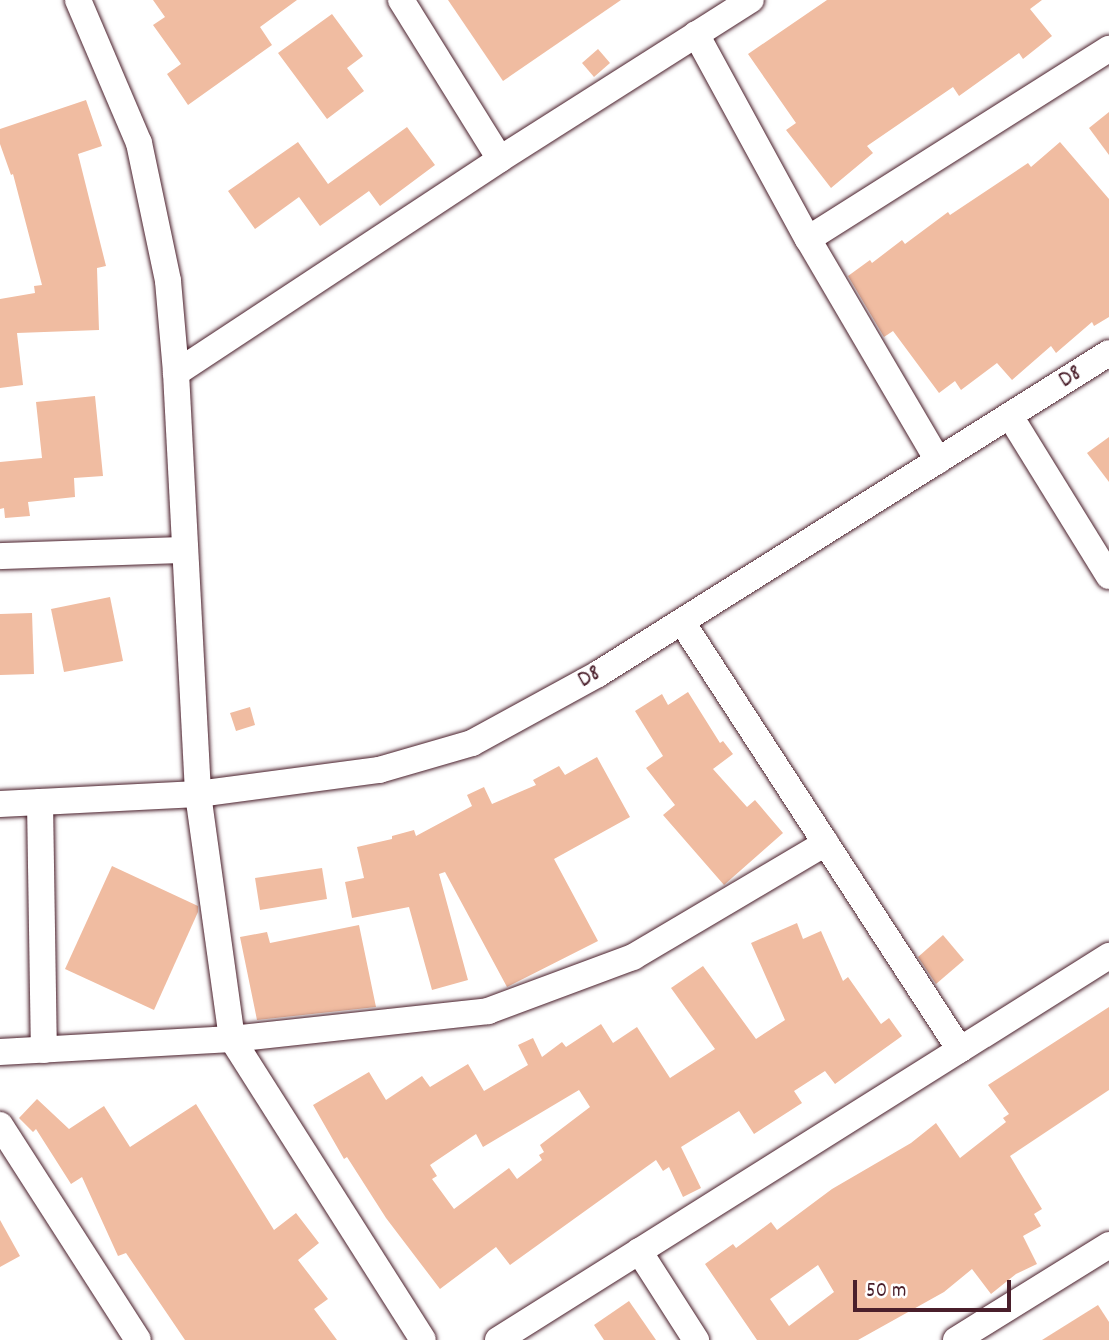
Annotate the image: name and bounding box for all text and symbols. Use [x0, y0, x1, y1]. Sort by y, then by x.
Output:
street label: D8 [1054, 360, 1088, 396]
street label: D8 [573, 660, 607, 696]
scale bar [857, 1266, 1014, 1310]
text: 50 m [866, 1277, 906, 1307]

